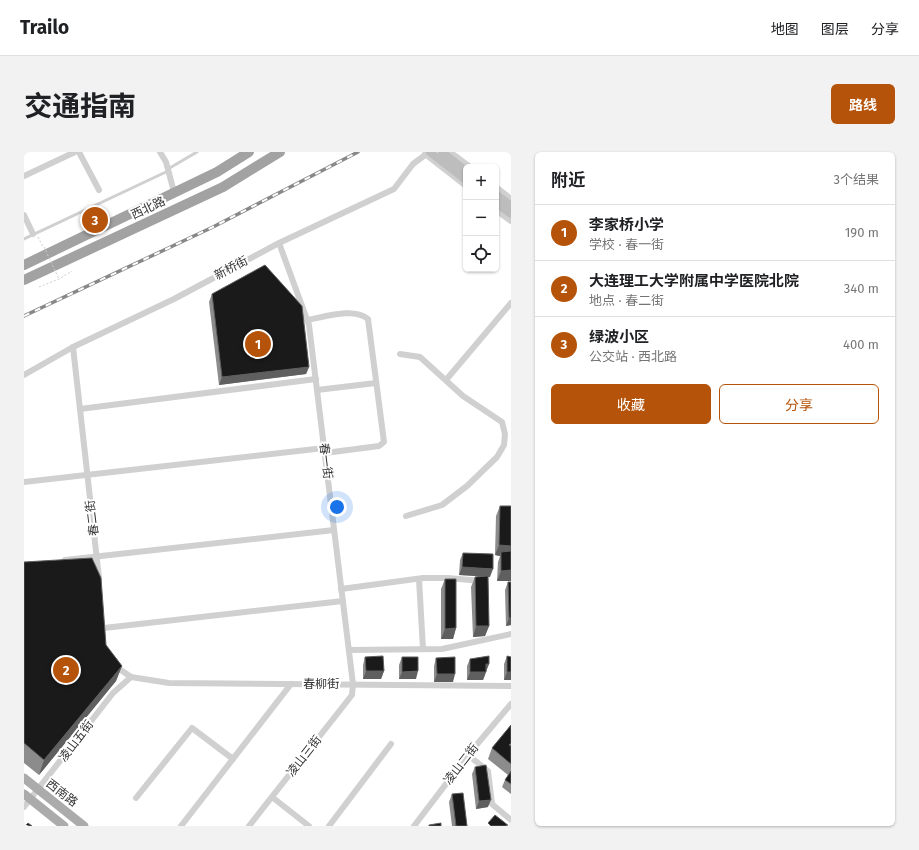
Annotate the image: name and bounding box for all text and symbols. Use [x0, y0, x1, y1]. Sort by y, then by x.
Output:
text: Trailo [20, 16, 69, 39]
text: 地图 [771, 21, 799, 38]
text: 图层 [821, 21, 849, 38]
text: 分享 [871, 21, 899, 38]
button: 路线 [831, 84, 895, 124]
text: 交通指南 [24, 90, 136, 123]
map controls [463, 164, 499, 272]
button: + [463, 164, 499, 200]
text: 附近 [551, 170, 585, 191]
text: 3个结果 [834, 172, 879, 187]
street label: 西北路 [129, 194, 167, 222]
button: − [463, 200, 499, 236]
pin: 3 [82, 205, 108, 235]
text: 李家桥小学 [589, 216, 664, 234]
text: 1 [561, 225, 567, 240]
text: 190 m [845, 225, 879, 240]
button: locate [463, 236, 499, 272]
text: 学校 · 春一街 [589, 237, 664, 252]
street label: 新桥街 [212, 253, 250, 283]
text: 大连理工大学附属中学医院北院 [589, 272, 799, 290]
text: 2 [561, 281, 567, 296]
text: 340 m [844, 281, 879, 296]
text: 地点 · 春二街 [589, 293, 664, 308]
text: 绿波小区 [589, 328, 649, 346]
pin: 1 [245, 329, 271, 359]
text: 3 [561, 337, 567, 352]
text: 400 m [843, 337, 879, 352]
text: 公交站 · 西北路 [589, 349, 677, 364]
button: 收藏 [551, 384, 711, 424]
button: 分享 [719, 384, 879, 424]
street label: 春一街 [317, 442, 335, 480]
your location [327, 497, 347, 517]
street label: 春二街 [83, 499, 101, 537]
pin: 2 [53, 655, 79, 685]
street label: 春柳街 [303, 677, 339, 691]
street label: 凌山五街 [56, 718, 96, 764]
street label: 凌山三街 [284, 733, 324, 779]
street label: 凌山二街 [441, 741, 481, 787]
street label: 西南路 [44, 776, 80, 810]

